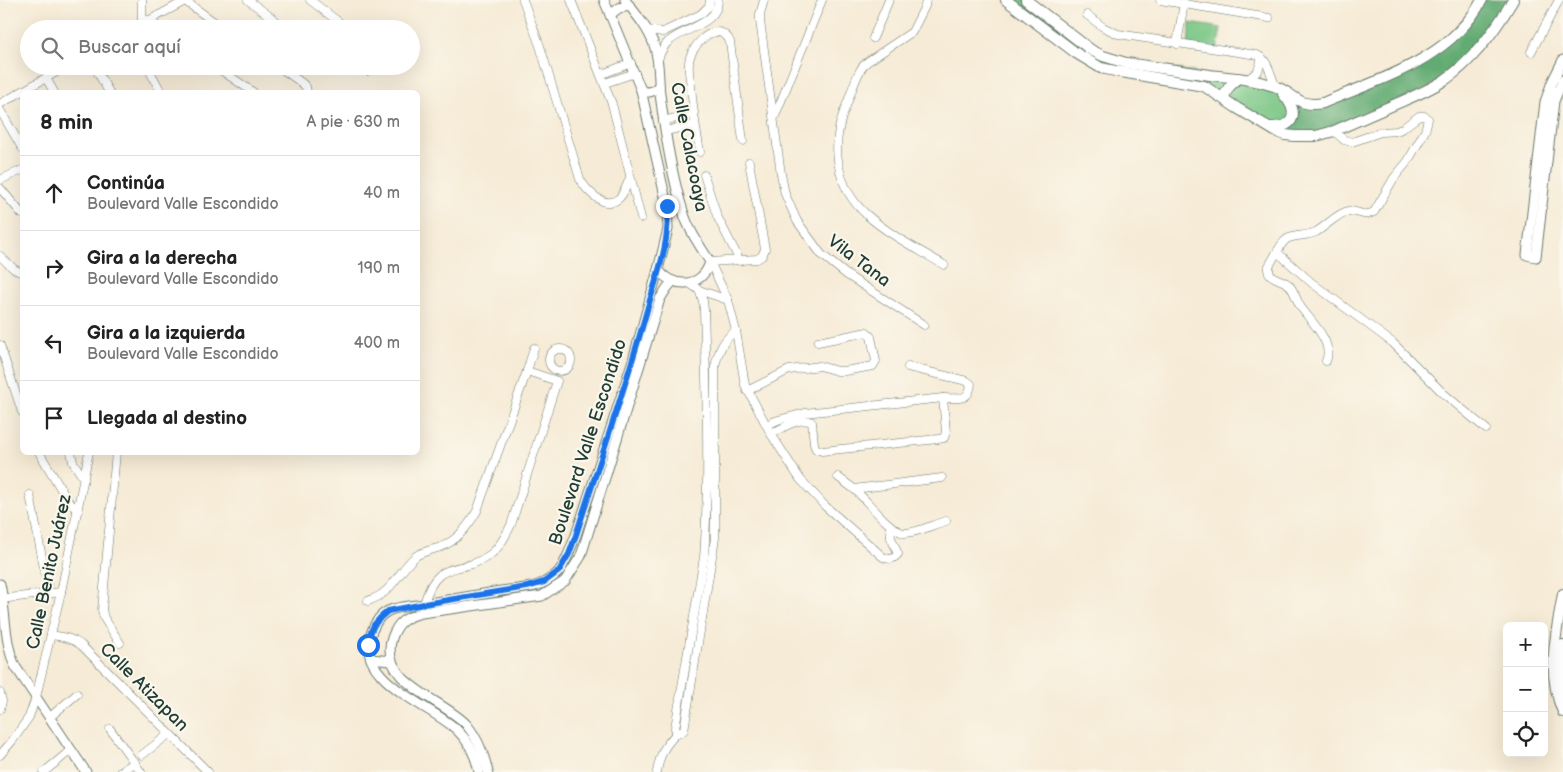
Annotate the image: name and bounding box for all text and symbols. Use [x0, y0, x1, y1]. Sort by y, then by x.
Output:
search box [20, 20, 420, 75]
icon: search [38, 34, 66, 62]
text: Buscar aquí [78, 36, 181, 59]
street label: Calle Calacoaya [666, 81, 712, 213]
text: 8 min [40, 110, 93, 135]
text: A pie · 630 m [306, 113, 400, 132]
text: Continúa [87, 172, 165, 195]
icon: ahead [40, 179, 68, 207]
text: 40 m [363, 184, 400, 203]
text: Boulevard Valle Escondido [87, 195, 278, 214]
route end [656, 195, 679, 218]
street label: Vila Tana [823, 231, 895, 291]
text: Gira a la derecha [87, 247, 237, 270]
icon: right [40, 254, 68, 282]
text: 190 m [358, 259, 400, 278]
text: Boulevard Valle Escondido [87, 270, 278, 289]
text: Gira a la izquierda [87, 322, 245, 345]
icon: left [40, 329, 68, 357]
text: 400 m [354, 334, 400, 353]
street label: Boulevard Valle Escondido [545, 336, 631, 548]
text: Boulevard Valle Escondido [87, 345, 278, 364]
icon: arrive [40, 404, 68, 432]
text: Llegada al destino [87, 407, 247, 430]
street label: Calle Benito Juárez [22, 492, 76, 651]
map controls [1503, 622, 1548, 757]
button: + [1503, 622, 1548, 667]
route start [357, 634, 380, 657]
street label: Calle Atizapan [95, 638, 193, 736]
button: − [1503, 667, 1548, 712]
button: locate [1503, 712, 1548, 757]

